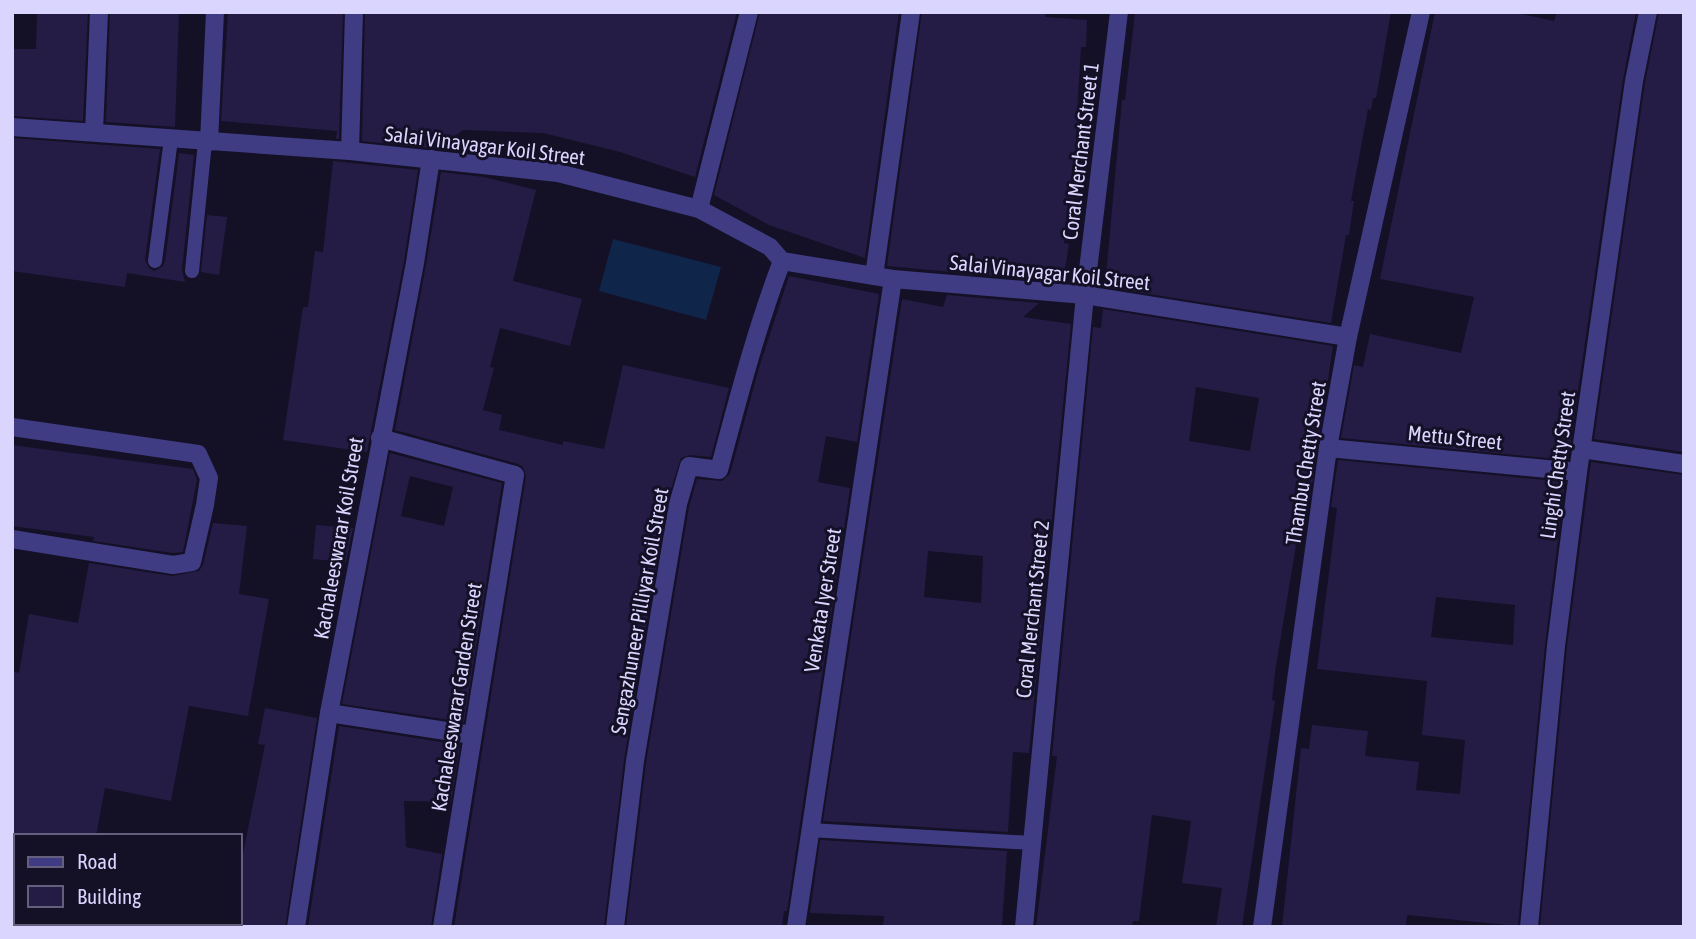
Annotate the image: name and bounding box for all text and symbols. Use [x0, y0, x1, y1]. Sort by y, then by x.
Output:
street label: Coral Merchant Street 1 [1057, 61, 1103, 241]
street label: Salai Vinayagar Koil Street [384, 121, 586, 169]
street label: Salai Vinayagar Koil Street [949, 250, 1151, 294]
street label: Thambu Chetty Street [1280, 379, 1330, 547]
street label: Linghi Chetty Street [1535, 390, 1579, 540]
street label: Mettu Street [1407, 420, 1503, 454]
street label: Kachaleeswarar Koil Street [308, 435, 368, 641]
street label: Sengazhuneer Pilliyar Koil Street [605, 486, 673, 736]
street label: Coral Merchant Street 2 [1011, 519, 1053, 699]
street label: Venkata Iyer Street [799, 526, 845, 674]
street label: Kachaleeswarar Garden Street [426, 581, 486, 813]
legend [14, 834, 242, 925]
text: Road [77, 849, 117, 873]
text: Building [77, 884, 141, 908]

